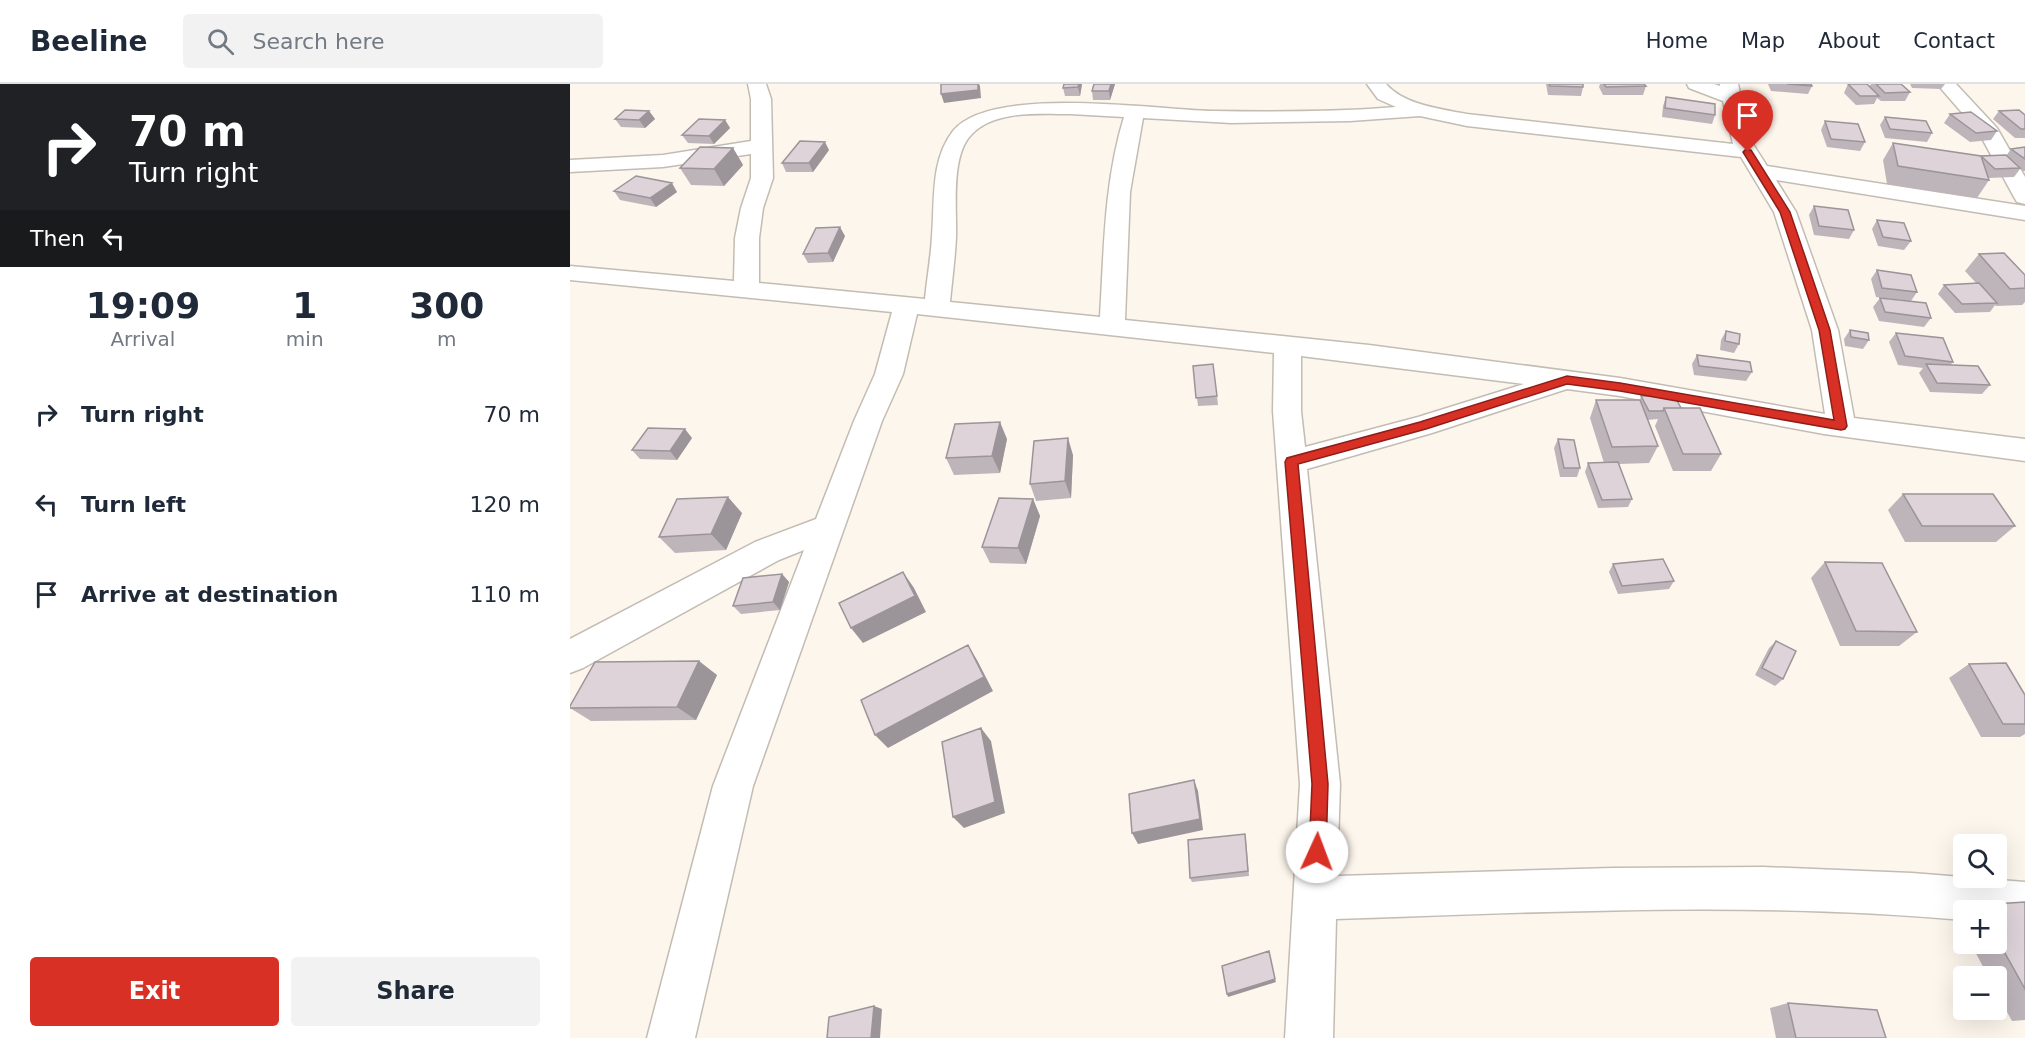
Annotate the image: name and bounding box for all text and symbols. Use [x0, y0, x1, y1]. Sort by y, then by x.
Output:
search box [183, 14, 603, 68]
text: Beeline [30, 25, 147, 58]
icon: search [204, 25, 237, 58]
text: Search here [252, 29, 385, 54]
text: Home [1646, 29, 1708, 53]
text: Map [1741, 29, 1785, 53]
text: About [1818, 29, 1880, 53]
text: Contact [1913, 29, 1995, 53]
pin [1722, 90, 1773, 152]
icon: arrive [1731, 99, 1764, 132]
text: 70 m [129, 107, 246, 156]
icon: right [30, 108, 108, 186]
text: Turn right [129, 157, 258, 188]
icon: left [97, 222, 130, 255]
text: Then [30, 226, 85, 251]
text: 19:09 [86, 285, 200, 326]
text: 1 [292, 285, 317, 326]
text: 300 [409, 285, 484, 326]
text: Arrival [110, 327, 175, 351]
text: min [286, 327, 324, 351]
text: m [437, 327, 457, 351]
icon: right [30, 398, 63, 431]
text: Turn right [81, 402, 204, 427]
text: 70 m [484, 402, 540, 427]
icon: left [30, 488, 63, 521]
text: Turn left [81, 492, 186, 517]
text: 120 m [470, 492, 540, 517]
icon: arrive [30, 578, 63, 611]
text: Arrive at destination [81, 582, 338, 607]
text: 110 m [470, 582, 540, 607]
position arrow [1285, 820, 1349, 884]
map controls [1953, 834, 2007, 1020]
button: search [1953, 834, 2007, 888]
button: + [1953, 900, 2007, 954]
button: Exit [30, 957, 279, 1026]
button: Share [291, 957, 540, 1026]
button: − [1953, 966, 2007, 1020]

